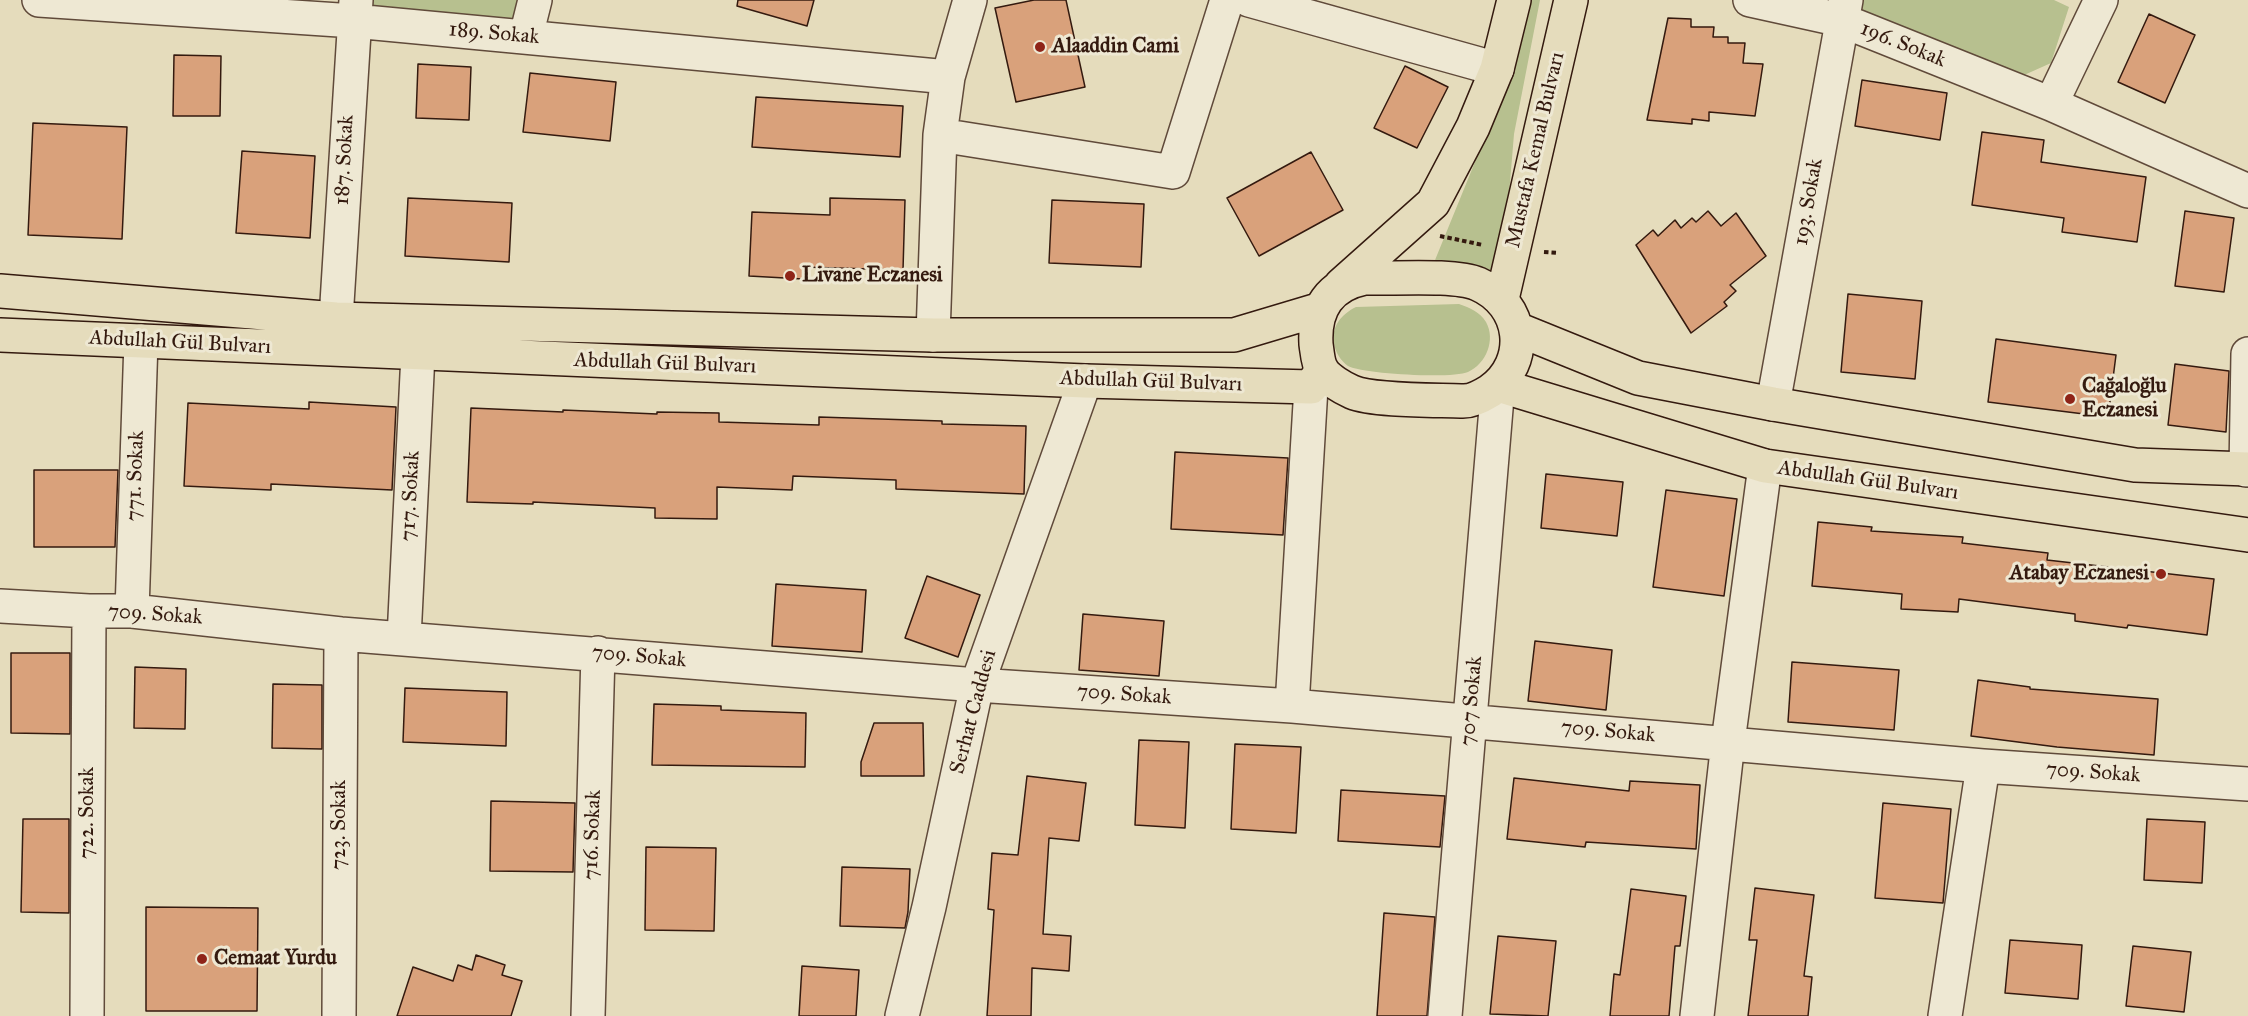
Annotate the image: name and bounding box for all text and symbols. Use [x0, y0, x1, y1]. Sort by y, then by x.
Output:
street label: 196. Sokak [1856, 16, 1950, 74]
street label: 189. Sokak [448, 17, 540, 51]
place label: Alaaddin Cami [1052, 34, 1179, 60]
marker: Alaaddin Cami [1033, 40, 1047, 54]
street label: Mustafa Kemal Bulvarı [1501, 50, 1571, 250]
street label: 187. Sokak [330, 114, 360, 206]
street label: 193. Sokak [1789, 157, 1829, 247]
place label: Livane Eczanesi [802, 263, 943, 289]
marker: Livane Eczanesi [783, 269, 797, 283]
street label: Abdullah Gül Bulvarı [88, 326, 272, 360]
street label: Abdullah Gül Bulvarı [573, 348, 757, 380]
street label: Abdullah Gül Bulvarı [1059, 366, 1243, 398]
place label: Cağaloğlu Eczanesi [2082, 374, 2167, 424]
marker: Cağaloğlu Eczanesi [2063, 392, 2077, 406]
street label: 771. Sokak [122, 430, 150, 522]
street label: 717. Sokak [396, 450, 426, 542]
street label: Abdullah Gül Bulvarı [1776, 456, 1960, 506]
place label: Atabay Eczanesi [2010, 561, 2149, 587]
marker: Atabay Eczanesi [2154, 567, 2168, 581]
street label: 709. Sokak [107, 599, 203, 631]
street label: 709. Sokak [591, 640, 687, 674]
street label: Serhat Caddesi [945, 647, 1003, 777]
street label: 707 Sokak [1456, 655, 1488, 747]
street label: 709. Sokak [1076, 679, 1172, 711]
street label: 709. Sokak [1560, 715, 1656, 749]
street label: 709. Sokak [2045, 757, 2141, 789]
street label: 722. Sokak [75, 767, 101, 859]
street label: 723. Sokak [327, 780, 353, 870]
street label: 716. Sokak [579, 790, 607, 880]
place label: Cemaat Yurdu [214, 946, 337, 972]
marker: Cemaat Yurdu [195, 952, 209, 966]

